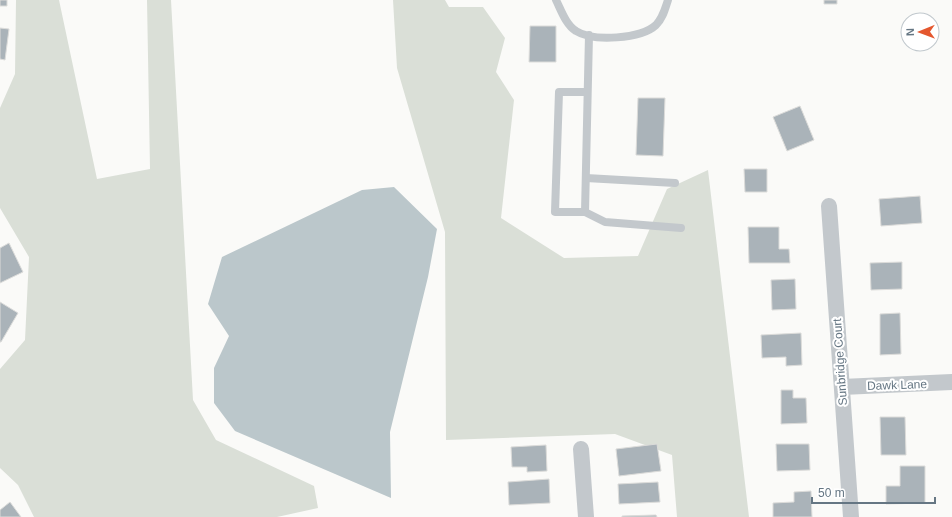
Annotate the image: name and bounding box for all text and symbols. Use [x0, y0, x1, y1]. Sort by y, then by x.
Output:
north arrow [900, 12, 940, 52]
text: N [904, 28, 916, 36]
street label: Sunbridge Court [830, 317, 850, 406]
street label: Dawk Lane [867, 377, 928, 393]
scale bar [812, 479, 935, 505]
text: 50 m [818, 486, 845, 500]

